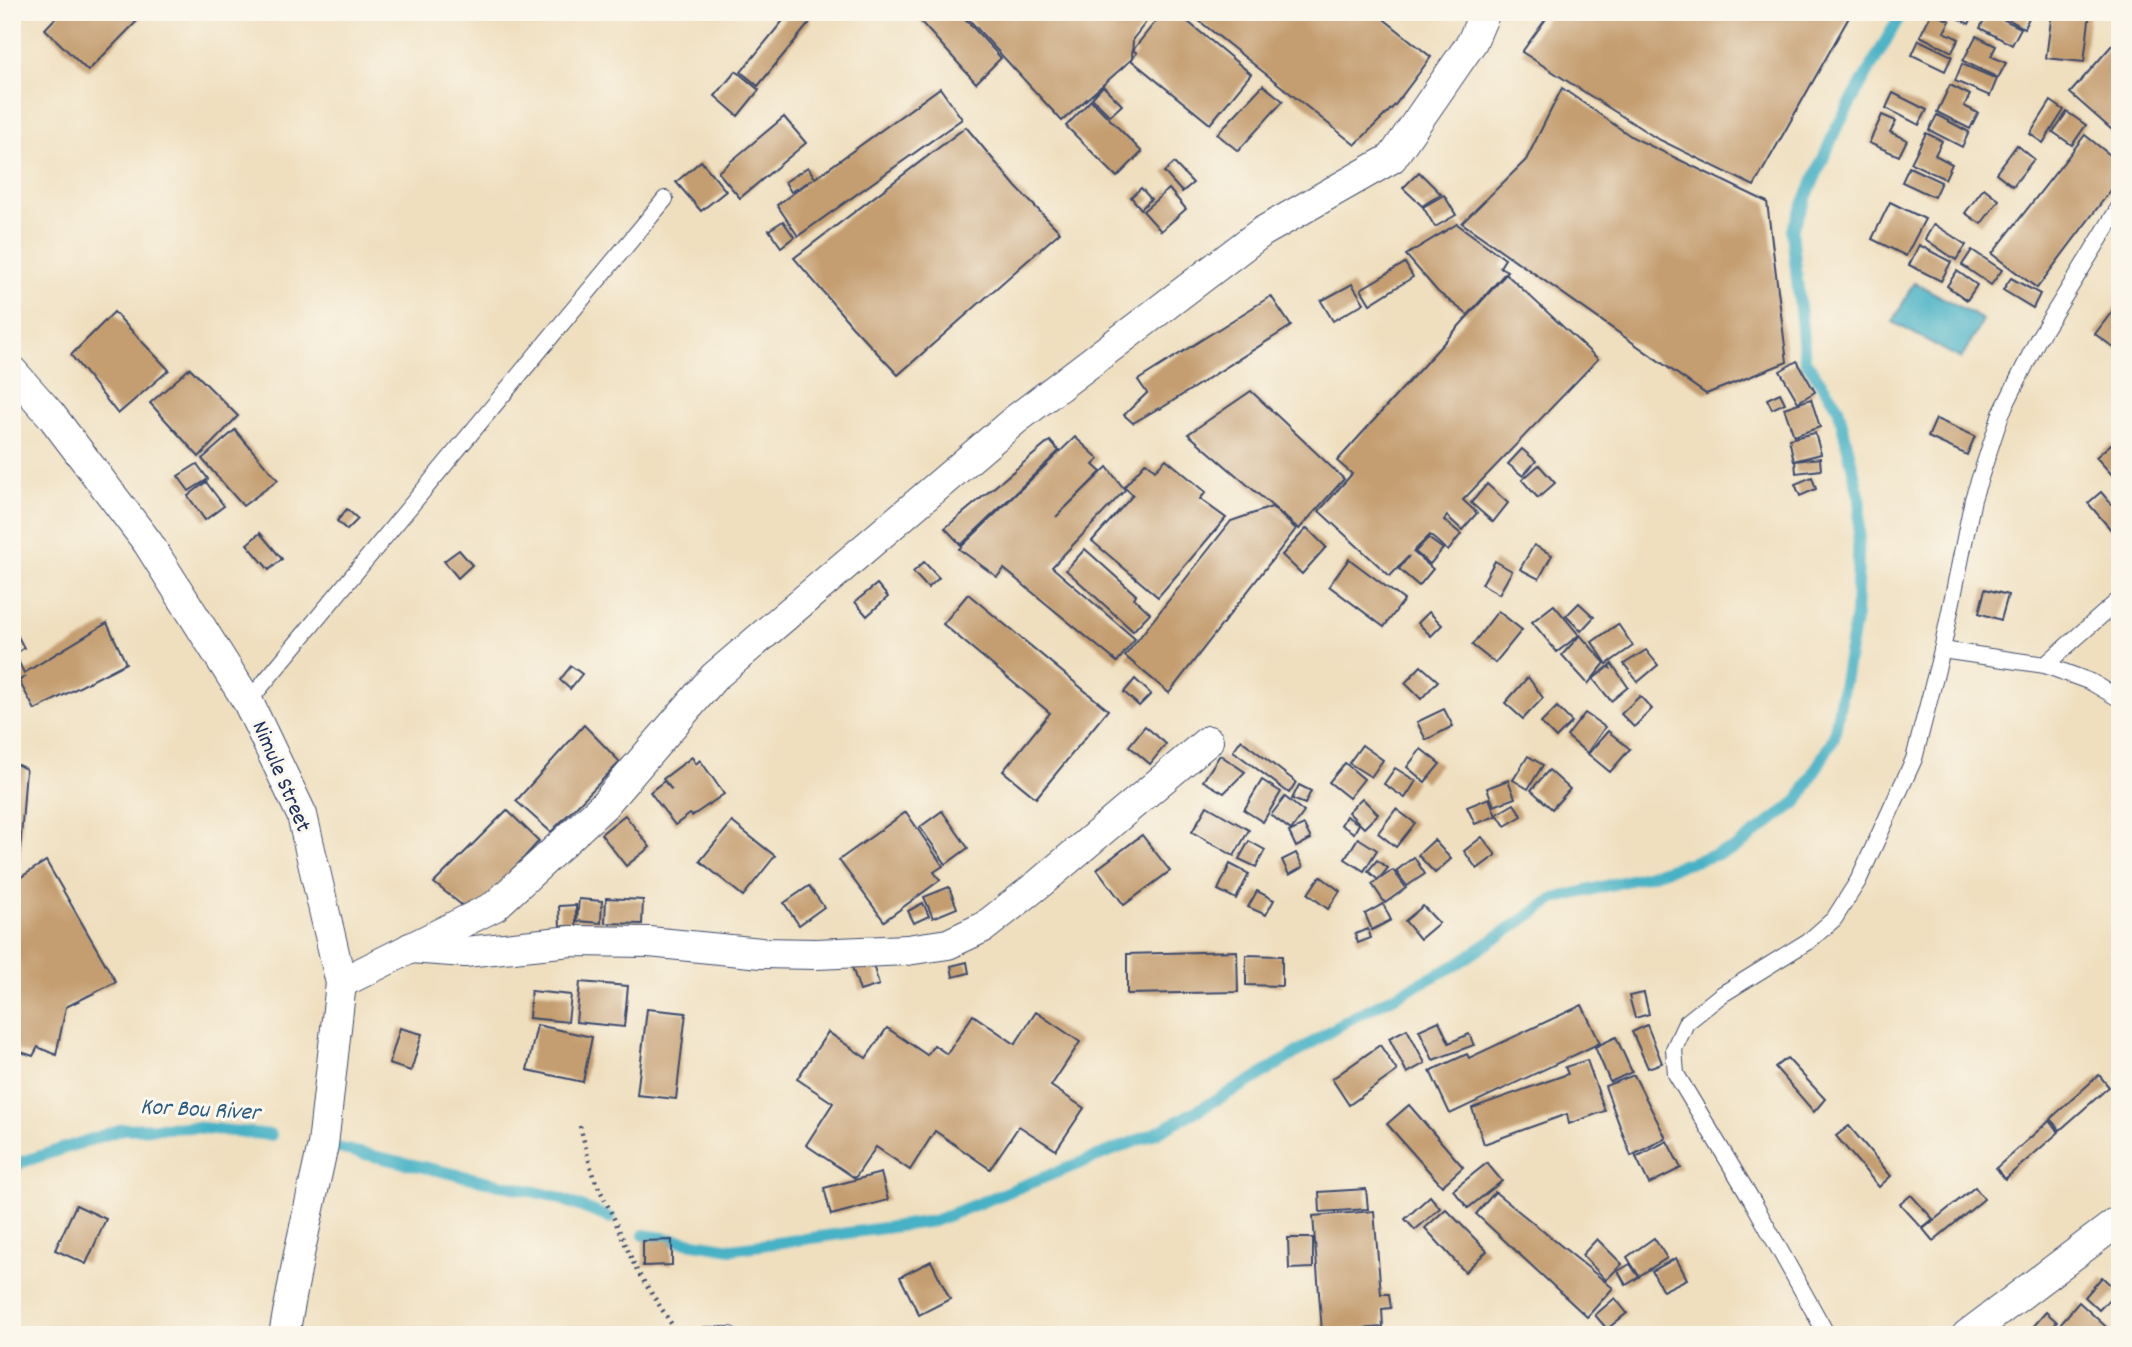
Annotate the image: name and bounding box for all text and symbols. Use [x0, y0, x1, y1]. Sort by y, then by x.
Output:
street label: Nimule Street [242, 716, 318, 838]
water label: Kor Bou River [139, 1091, 264, 1131]

